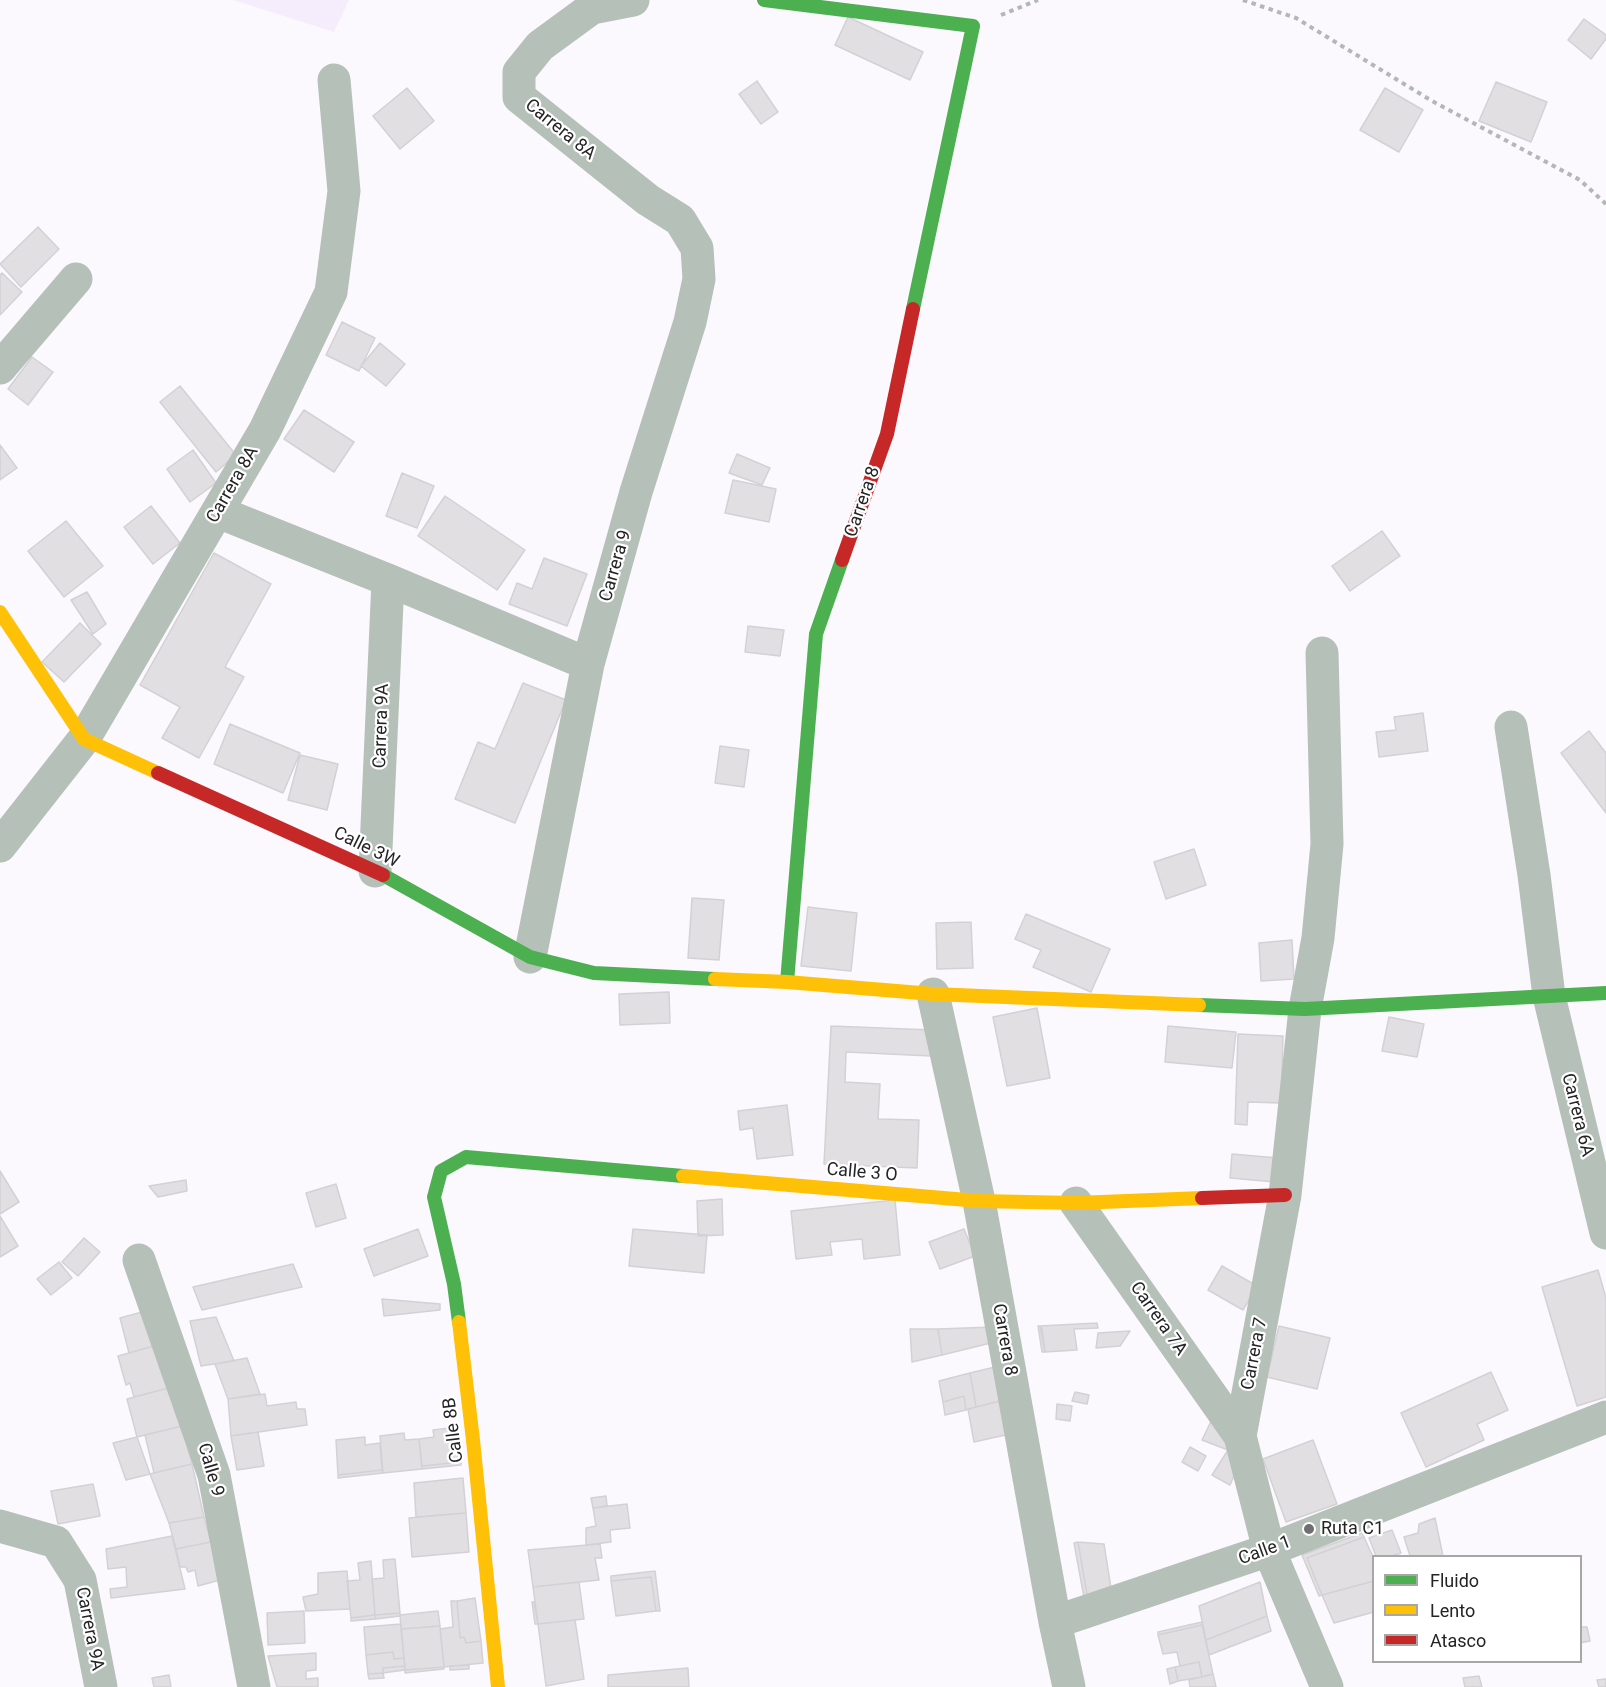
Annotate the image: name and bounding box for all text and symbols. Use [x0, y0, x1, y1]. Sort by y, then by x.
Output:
street label: Carrera 8A [520, 95, 600, 165]
street label: Carrera 8A [202, 443, 264, 527]
street label: Carrera 8 [841, 464, 885, 540]
street label: Carrera 9 [596, 528, 636, 604]
street label: Carrera 9A [370, 683, 394, 769]
street label: Calle 3W [330, 823, 402, 873]
street label: Carrera 6A [1556, 1071, 1598, 1159]
street label: Calle 3 O [826, 1159, 898, 1187]
street label: Carrera 7A [1125, 1278, 1191, 1360]
street label: Carrera 8 [987, 1302, 1021, 1378]
street label: Carrera 7 [1237, 1316, 1273, 1392]
street label: Calle 8B [439, 1396, 469, 1464]
street label: Calle 9 [192, 1441, 228, 1499]
place label: Ruta C1 [1321, 1518, 1384, 1540]
marker: Ruta C1 [1302, 1522, 1316, 1536]
street label: Calle 1 [1236, 1532, 1294, 1570]
legend [1372, 1555, 1582, 1663]
text: Fluido [1430, 1570, 1479, 1591]
street label: Carrera 9A [70, 1585, 108, 1673]
text: Lento [1430, 1600, 1475, 1621]
text: Atasco [1430, 1630, 1486, 1651]

